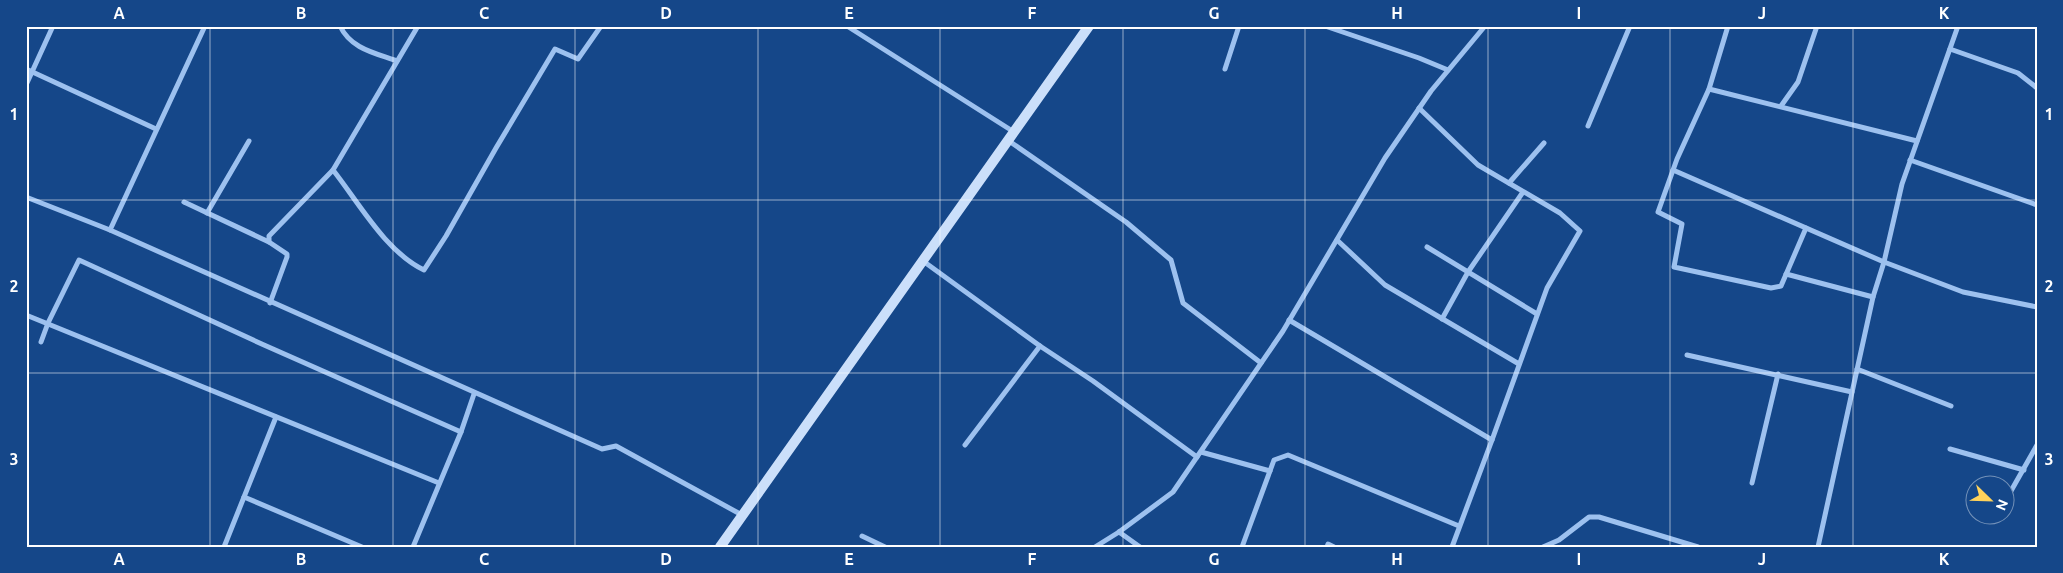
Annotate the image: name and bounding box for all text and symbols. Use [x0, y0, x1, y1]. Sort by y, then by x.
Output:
text: A [113, 4, 125, 22]
text: B [296, 4, 306, 22]
text: C [479, 4, 489, 22]
text: D [660, 4, 672, 22]
text: E [844, 4, 854, 22]
text: F [1028, 4, 1037, 22]
text: G [1208, 4, 1220, 22]
text: H [1391, 4, 1403, 22]
text: I [1577, 4, 1581, 22]
text: J [1758, 4, 1766, 22]
text: K [1939, 4, 1950, 22]
text: 1 [9, 105, 19, 123]
text: 1 [2044, 105, 2054, 123]
text: 2 [9, 277, 19, 295]
text: 2 [2044, 277, 2054, 295]
text: 3 [9, 450, 19, 468]
text: 3 [2044, 450, 2054, 468]
north arrow [1966, 476, 2016, 526]
text: N [1993, 497, 2011, 513]
text: A [113, 550, 125, 568]
text: B [296, 550, 306, 568]
text: C [479, 550, 489, 568]
text: D [660, 550, 672, 568]
text: E [844, 550, 854, 568]
text: F [1028, 550, 1037, 568]
text: G [1208, 550, 1220, 568]
text: H [1391, 550, 1403, 568]
text: I [1577, 550, 1581, 568]
text: J [1758, 550, 1766, 568]
text: K [1939, 550, 1950, 568]

